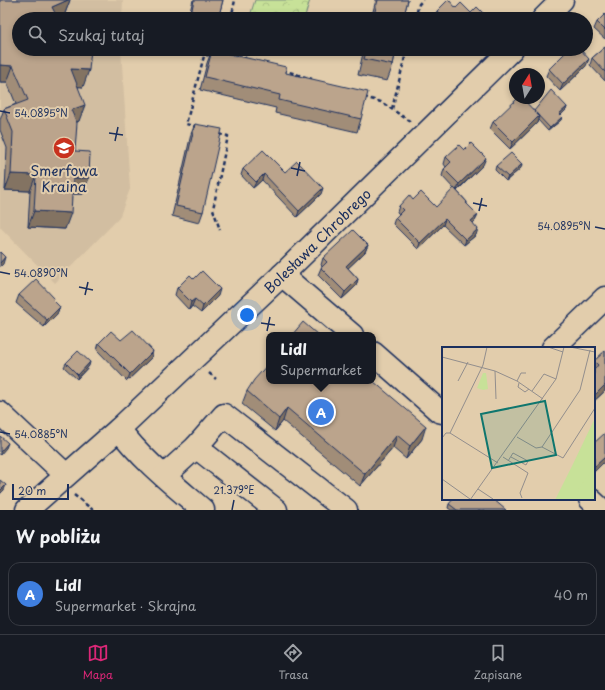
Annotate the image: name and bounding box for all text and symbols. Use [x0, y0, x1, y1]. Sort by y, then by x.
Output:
search box [12, 12, 593, 56]
icon: search [26, 23, 48, 45]
text: Szukaj tutaj [58, 23, 145, 46]
north arrow [509, 68, 545, 104]
text: 54.0895°N [14, 105, 68, 120]
school or university icon: Smerfowa Kraina [51, 135, 77, 161]
place label: Smerfowa Kraina [30, 160, 98, 197]
street label: Bolesława Chrobrego [259, 183, 375, 298]
text: 54.0895°N [537, 218, 591, 233]
text: 54.0890°N [14, 265, 68, 280]
your location [237, 305, 257, 325]
popup [266, 332, 376, 384]
text: Lidl [280, 337, 307, 360]
inset map [442, 347, 595, 500]
text: Supermarket [280, 360, 362, 379]
pin: A [308, 397, 334, 427]
text: 54.0885°N [14, 426, 68, 441]
scale bar [12, 482, 69, 501]
text: 20 m [18, 482, 46, 499]
text: 21.379°E [213, 482, 255, 497]
text: W pobliżu [16, 523, 101, 549]
text: Lidl [55, 573, 82, 596]
text: A [25, 585, 35, 604]
text: 40 m [554, 585, 588, 604]
text: Supermarket · Skrajna [55, 596, 196, 615]
tab: Mapa [83, 642, 113, 683]
tab: Trasa [278, 642, 308, 683]
tab: Zapisane [474, 642, 522, 683]

